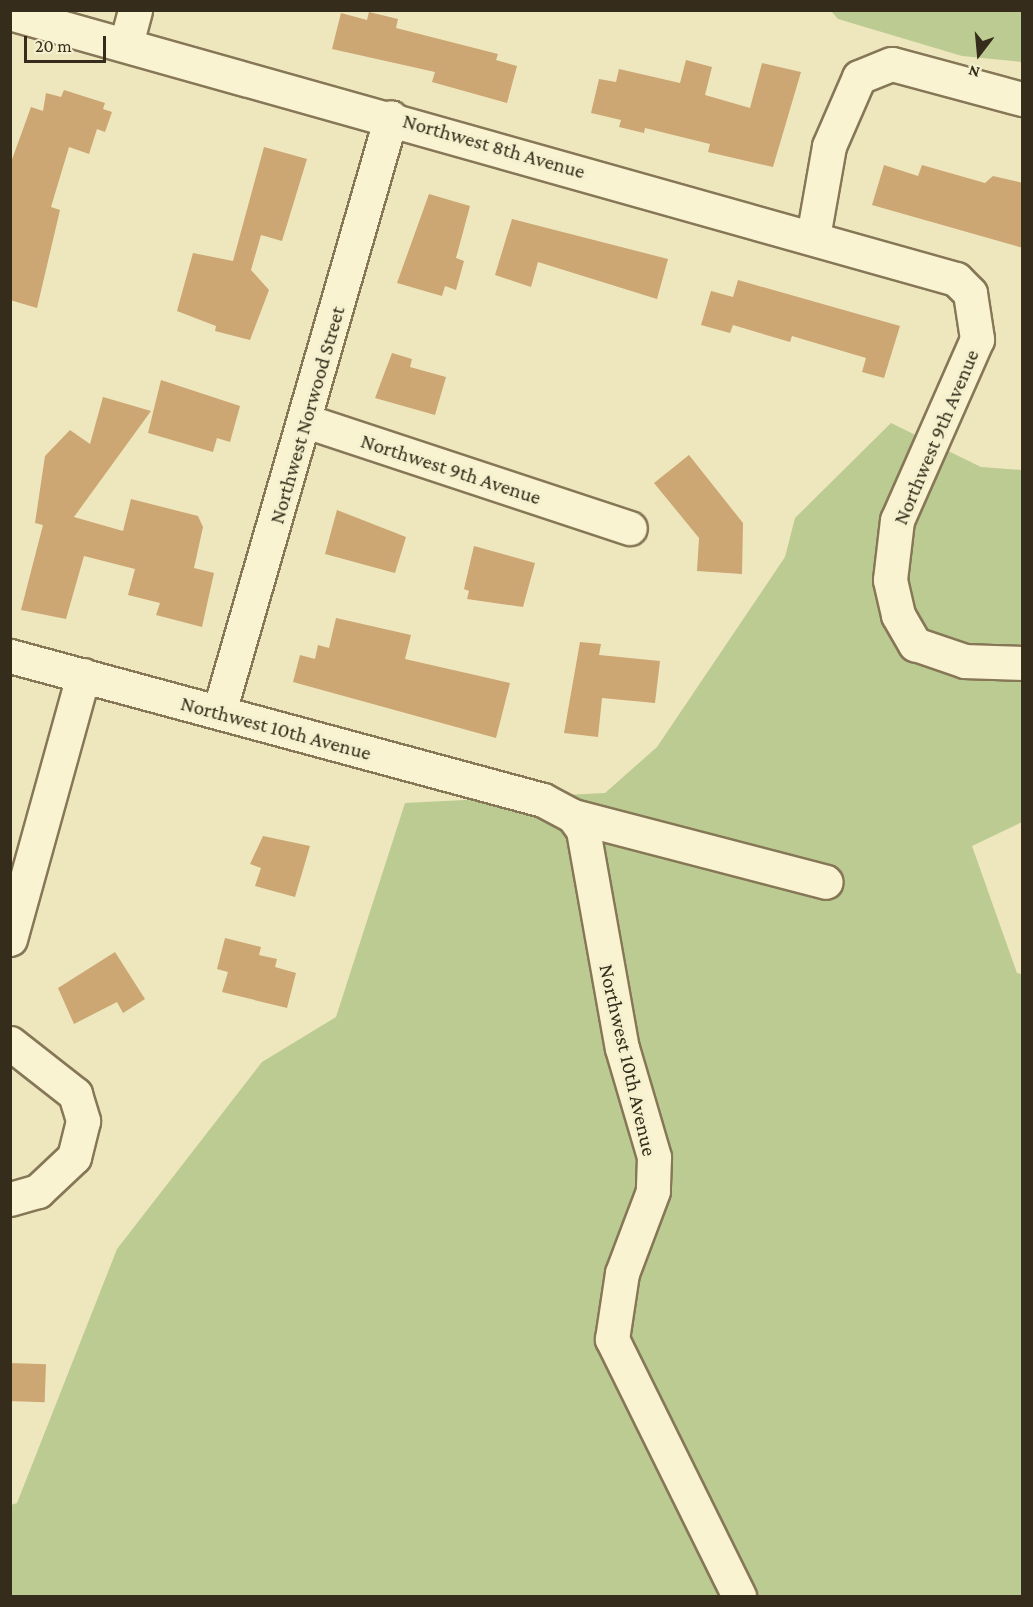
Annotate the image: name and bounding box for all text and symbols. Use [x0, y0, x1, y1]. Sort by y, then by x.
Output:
scale bar [27, 24, 110, 62]
north arrow [949, 24, 1009, 84]
text: 20 m [35, 36, 72, 56]
text: N [966, 62, 981, 81]
street label: Northwest 8th Avenue [400, 108, 588, 184]
street label: Northwest Norwood Street [264, 303, 350, 527]
street label: Northwest 9th Avenue [888, 346, 984, 528]
street label: Northwest 9th Avenue [358, 428, 544, 510]
street label: Northwest 10th Avenue [178, 690, 374, 766]
street label: Northwest 10th Avenue [594, 962, 662, 1158]

